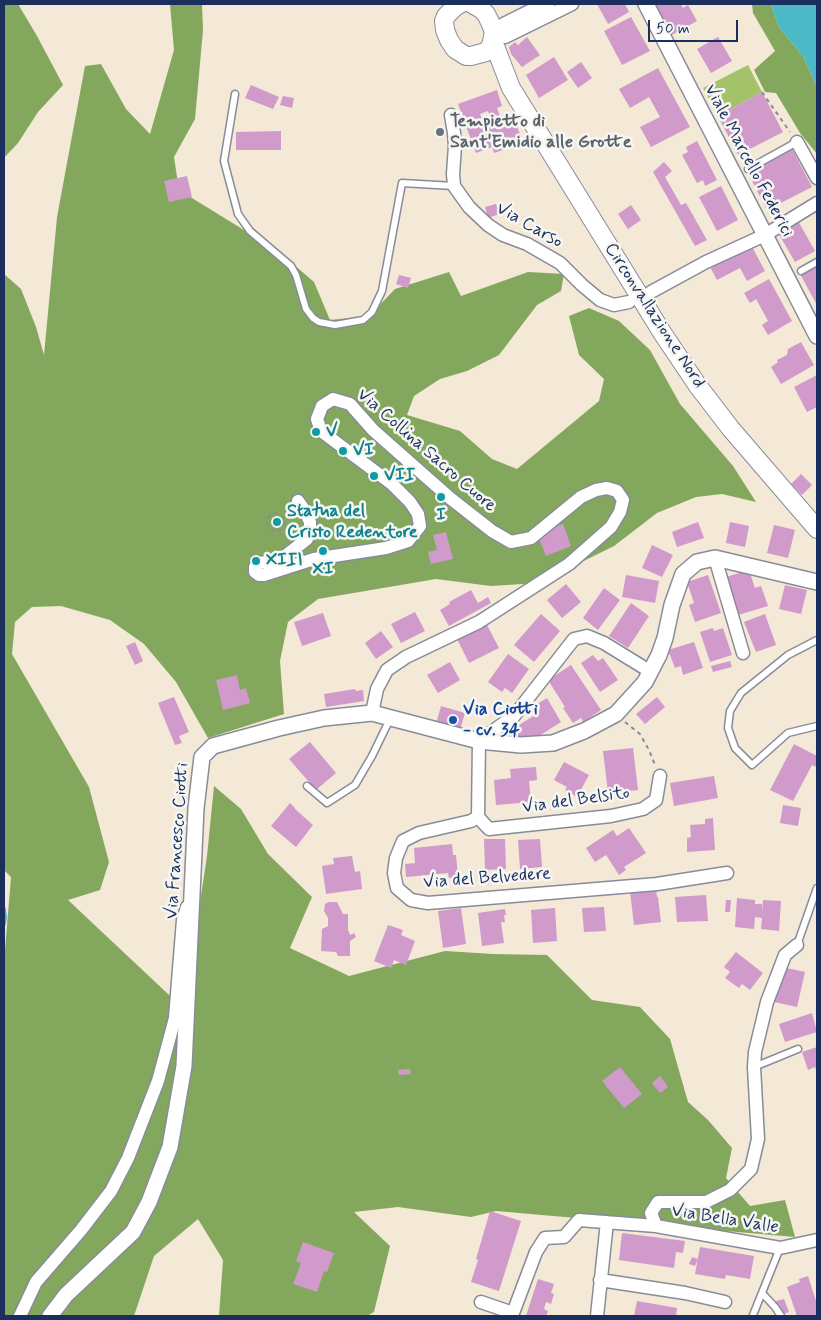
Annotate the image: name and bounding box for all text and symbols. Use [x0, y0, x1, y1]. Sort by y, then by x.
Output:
scale bar [651, 10, 741, 42]
text: 50 m [656, 19, 690, 39]
street label: Viale Marcello Federici [699, 81, 797, 241]
place label: Tempietto di Sant'Emidio alle Grotte [450, 111, 632, 154]
marker: Tempietto di Sant'Emidio alle Grotte [434, 126, 446, 138]
street label: Via Carso [492, 198, 566, 254]
street label: Circonvallazione Nord [599, 239, 709, 393]
street label: Via Collina Sacro Cuore [352, 385, 500, 517]
place label: V [326, 421, 338, 443]
marker: V [310, 426, 322, 438]
place label: VI [353, 440, 374, 462]
marker: VI [337, 445, 349, 457]
place label: VII [384, 465, 415, 487]
marker: VII [368, 470, 380, 482]
marker: I [435, 491, 447, 503]
place label: Statua del Cristo Redentore [287, 501, 418, 544]
place label: I [436, 505, 446, 527]
marker: Statua del Cristo Redentore [271, 516, 283, 528]
marker: XI [317, 545, 329, 557]
place label: XIII [266, 550, 303, 572]
marker: XIII [250, 555, 262, 567]
place label: XI [313, 559, 333, 581]
place label: Via Ciotti - cv. 34 [463, 699, 538, 742]
marker: Via Ciotti - cv. 34 [447, 714, 459, 726]
street label: Via Francesco Ciotti [162, 762, 194, 920]
street label: Via del Belsito [521, 783, 631, 819]
street label: Via del Belvedere [422, 864, 552, 894]
street label: Via Bella Valle [670, 1201, 780, 1239]

